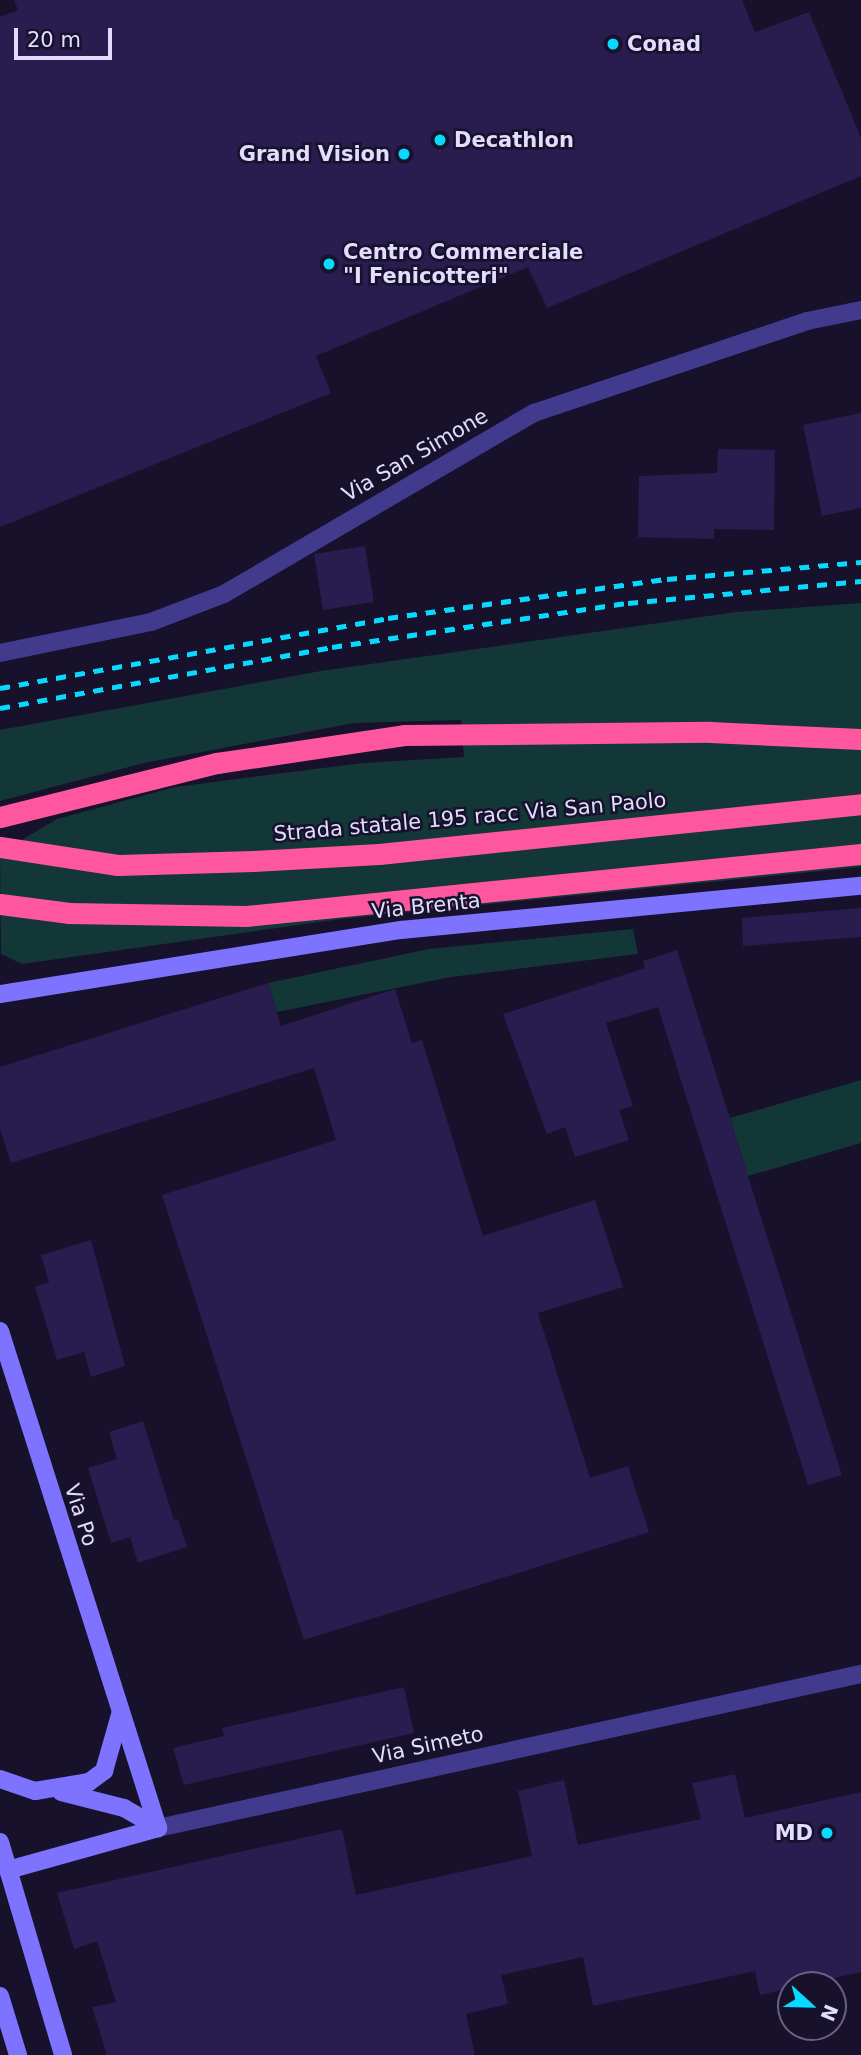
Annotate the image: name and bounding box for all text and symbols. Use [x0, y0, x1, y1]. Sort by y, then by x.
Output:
scale bar [18, 14, 116, 58]
text: 20 m [27, 28, 81, 52]
place label: Conad [627, 31, 701, 57]
marker: Conad [605, 36, 621, 52]
place label: Decathlon [454, 127, 574, 153]
marker: Decathlon [432, 132, 448, 148]
place label: Grand Vision [239, 141, 390, 167]
marker: Grand Vision [396, 146, 412, 162]
place label: Centro Commerciale "I Fenicotteri" [343, 239, 583, 289]
marker: Centro Commerciale "I Fenicotteri" [321, 256, 337, 272]
street label: Via San Simone [338, 403, 492, 507]
street label: Strada statale 195 racc Via San Paolo [273, 787, 667, 847]
street label: Via Brenta [370, 888, 482, 924]
street label: Via Po [59, 1481, 103, 1549]
street label: Via Simeto [370, 1721, 486, 1769]
place label: MD [775, 1820, 813, 1846]
marker: MD [819, 1825, 835, 1841]
north arrow [777, 1971, 847, 2041]
text: N [816, 2002, 843, 2025]

